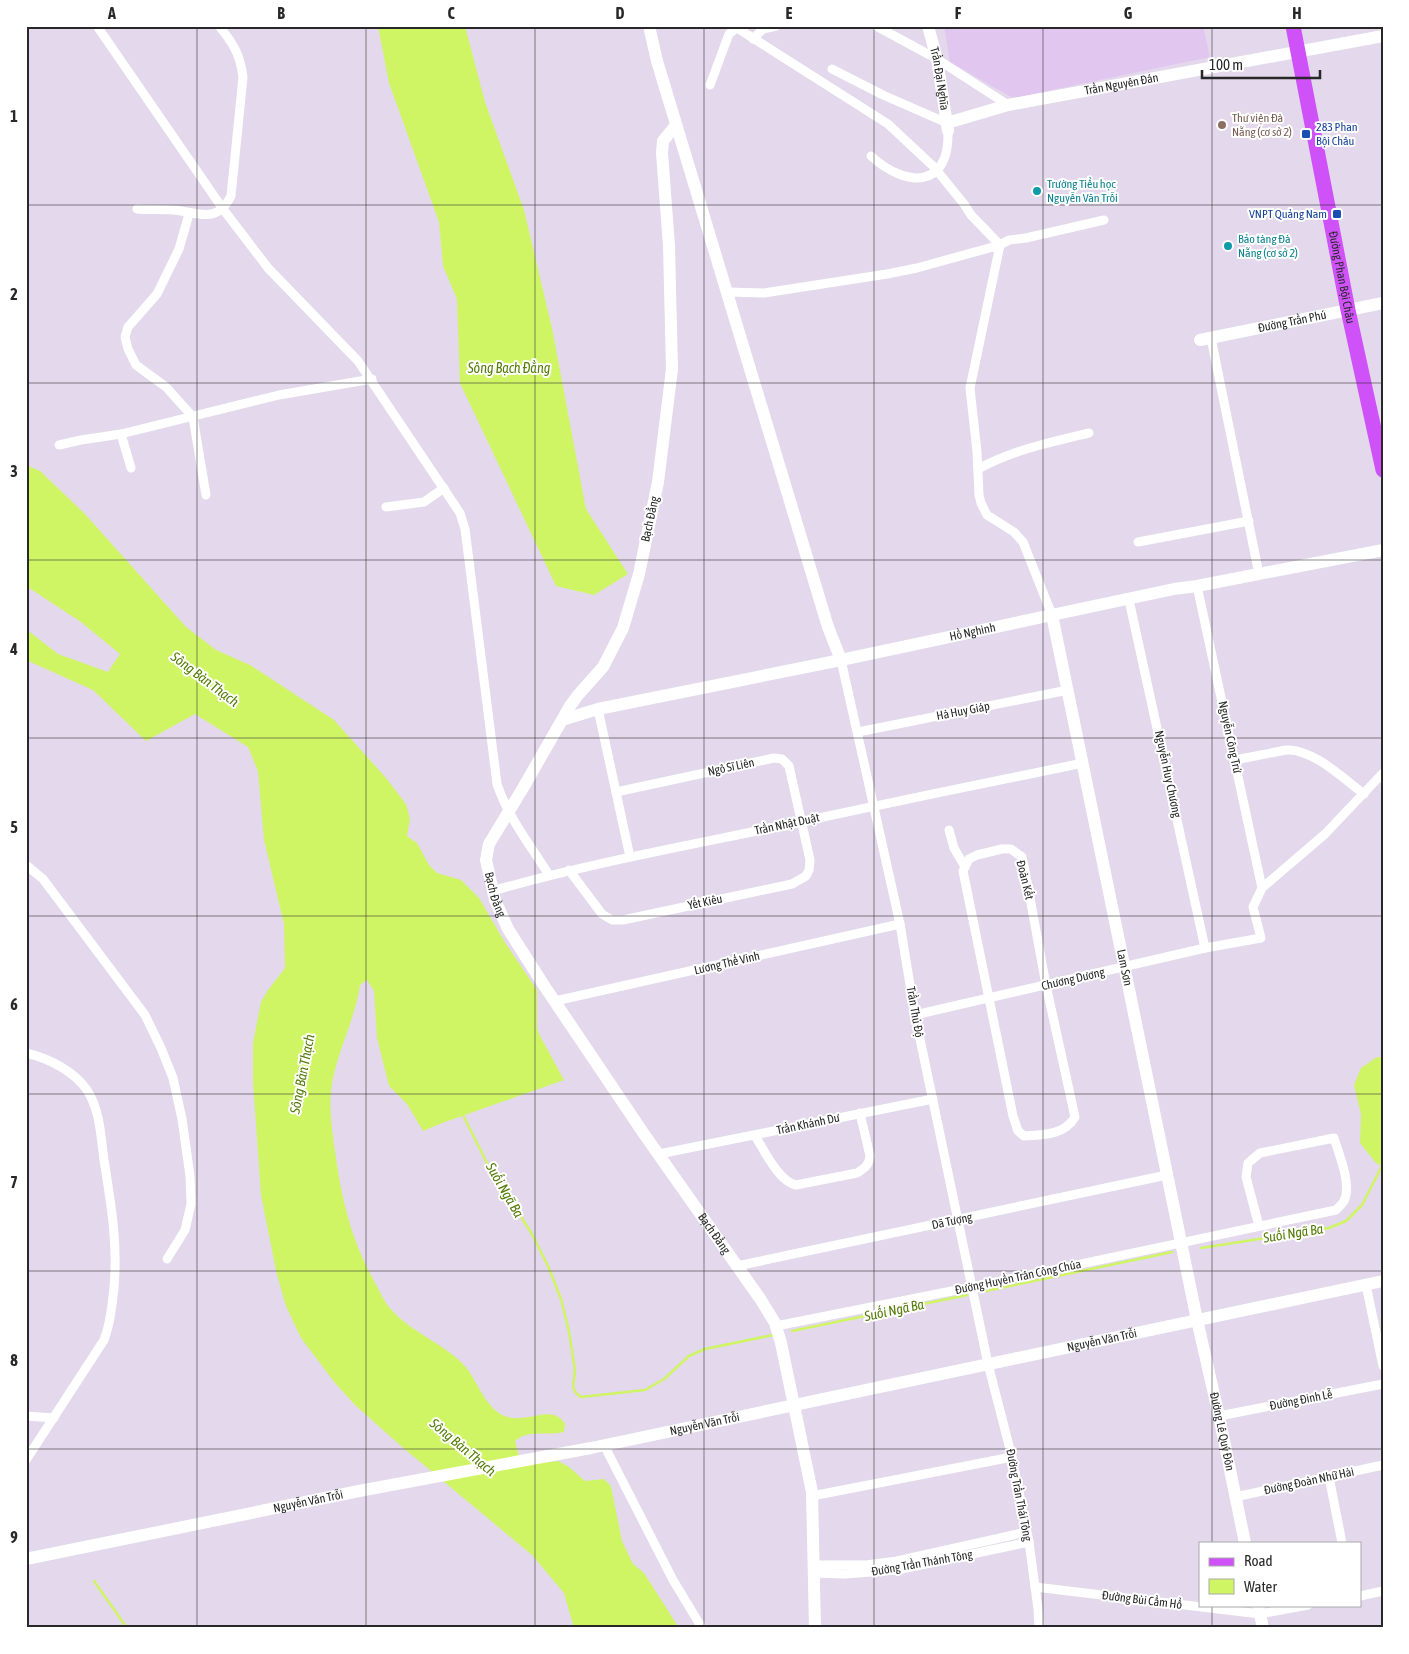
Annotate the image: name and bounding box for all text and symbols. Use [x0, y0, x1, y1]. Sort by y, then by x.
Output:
text: A [107, 4, 116, 22]
text: B [277, 4, 285, 22]
text: C [447, 4, 455, 22]
text: D [616, 4, 625, 22]
text: E [786, 4, 793, 22]
text: F [955, 4, 962, 22]
text: G [1124, 4, 1133, 22]
text: H [1292, 4, 1302, 22]
street label: Trần Đại Nghĩa [927, 45, 952, 111]
scale bar [1202, 48, 1319, 80]
text: 100 m [1209, 56, 1243, 73]
street label: Trần Nguyên Đán [1083, 70, 1160, 98]
text: 1 [10, 107, 18, 125]
place label: Thư viện Đà Nẵng (cơ sở 2) [1232, 111, 1292, 139]
marker: Thư viện Đà Nẵng (cơ sở 2) [1216, 119, 1228, 131]
place label: 283 Phan Bội Châu [1316, 120, 1358, 148]
marker: 283 Phan Bội Châu [1300, 128, 1312, 140]
place label: Trường Tiểu học Nguyễn Văn Trỗi [1047, 177, 1118, 205]
marker: Trường Tiểu học Nguyễn Văn Trỗi [1031, 185, 1043, 197]
place label: VNPT Quảng Nam [1249, 207, 1327, 221]
marker: VNPT Quảng Nam [1331, 208, 1343, 220]
street label: Đường Phan Bội Châu [1326, 230, 1358, 325]
place label: Bảo tàng Đà Nẵng (cơ sở 2) [1238, 232, 1298, 260]
marker: Bảo tàng Đà Nẵng (cơ sở 2) [1222, 240, 1234, 252]
text: 2 [10, 285, 18, 303]
street label: Đường Trần Phú [1257, 308, 1328, 335]
water label: Sông Bạch Đằng [467, 360, 550, 376]
text: 3 [10, 462, 18, 480]
street label: Bạch Đằng [638, 494, 662, 543]
street label: Hồ Nghinh [948, 620, 997, 644]
text: 4 [9, 640, 18, 658]
water label: Sông Bàn Thạch [167, 648, 242, 710]
street label: Hà Huy Giáp [935, 699, 991, 723]
street label: Nguyễn Công Trứ [1216, 700, 1245, 775]
street label: Nguyễn Huy Chương [1152, 729, 1184, 820]
street label: Ngô Sĩ Liên [706, 755, 756, 779]
street label: Trần Nhật Duật [753, 810, 821, 838]
text: 5 [10, 818, 18, 836]
street label: Đoàn Kết [1013, 859, 1037, 902]
street label: Bạch Đằng [482, 871, 509, 920]
street label: Yết Kiêu [686, 891, 724, 912]
street label: Lam Sơn [1114, 948, 1135, 987]
street label: Lương Thế Vinh [693, 949, 761, 977]
street label: Chương Dương [1040, 965, 1107, 993]
street label: Trần Thủ Độ [904, 985, 926, 1039]
text: 6 [10, 995, 18, 1013]
water label: Sông Bàn Thạch [286, 1033, 318, 1116]
street label: Trần Khánh Dư [775, 1110, 841, 1137]
water label: Suối Ngã Ba [482, 1158, 528, 1221]
text: 7 [10, 1173, 18, 1191]
street label: Dã Tượng [930, 1210, 974, 1232]
street label: Bạch Đằng [695, 1211, 734, 1257]
water label: Suối Ngã Ba [1261, 1219, 1325, 1246]
street label: Đường Huyền Trân Công Chúa [954, 1257, 1082, 1297]
water label: Suối Ngã Ba [862, 1295, 926, 1324]
street label: Nguyễn Văn Trỗi [1066, 1326, 1138, 1354]
text: 8 [10, 1351, 18, 1369]
street label: Đường Đinh Lễ [1268, 1387, 1334, 1413]
street label: Đường Lê Quý Đôn [1207, 1391, 1237, 1472]
street label: Nguyễn Văn Trỗi [669, 1410, 741, 1438]
water label: Sông Bàn Thạch [426, 1414, 499, 1479]
street label: Đường Trần Thái Tông [1003, 1448, 1035, 1543]
street label: Đường Đoàn Nhữ Hài [1263, 1465, 1355, 1497]
street label: Nguyễn Văn Trỗi [272, 1487, 344, 1515]
text: 9 [10, 1528, 18, 1546]
legend [1199, 1542, 1362, 1606]
street label: Đường Trần Thánh Tông [870, 1547, 975, 1579]
text: Road [1244, 1552, 1273, 1569]
text: Water [1244, 1578, 1277, 1595]
street label: Đường Bùi Cầm Hổ [1101, 1588, 1183, 1612]

